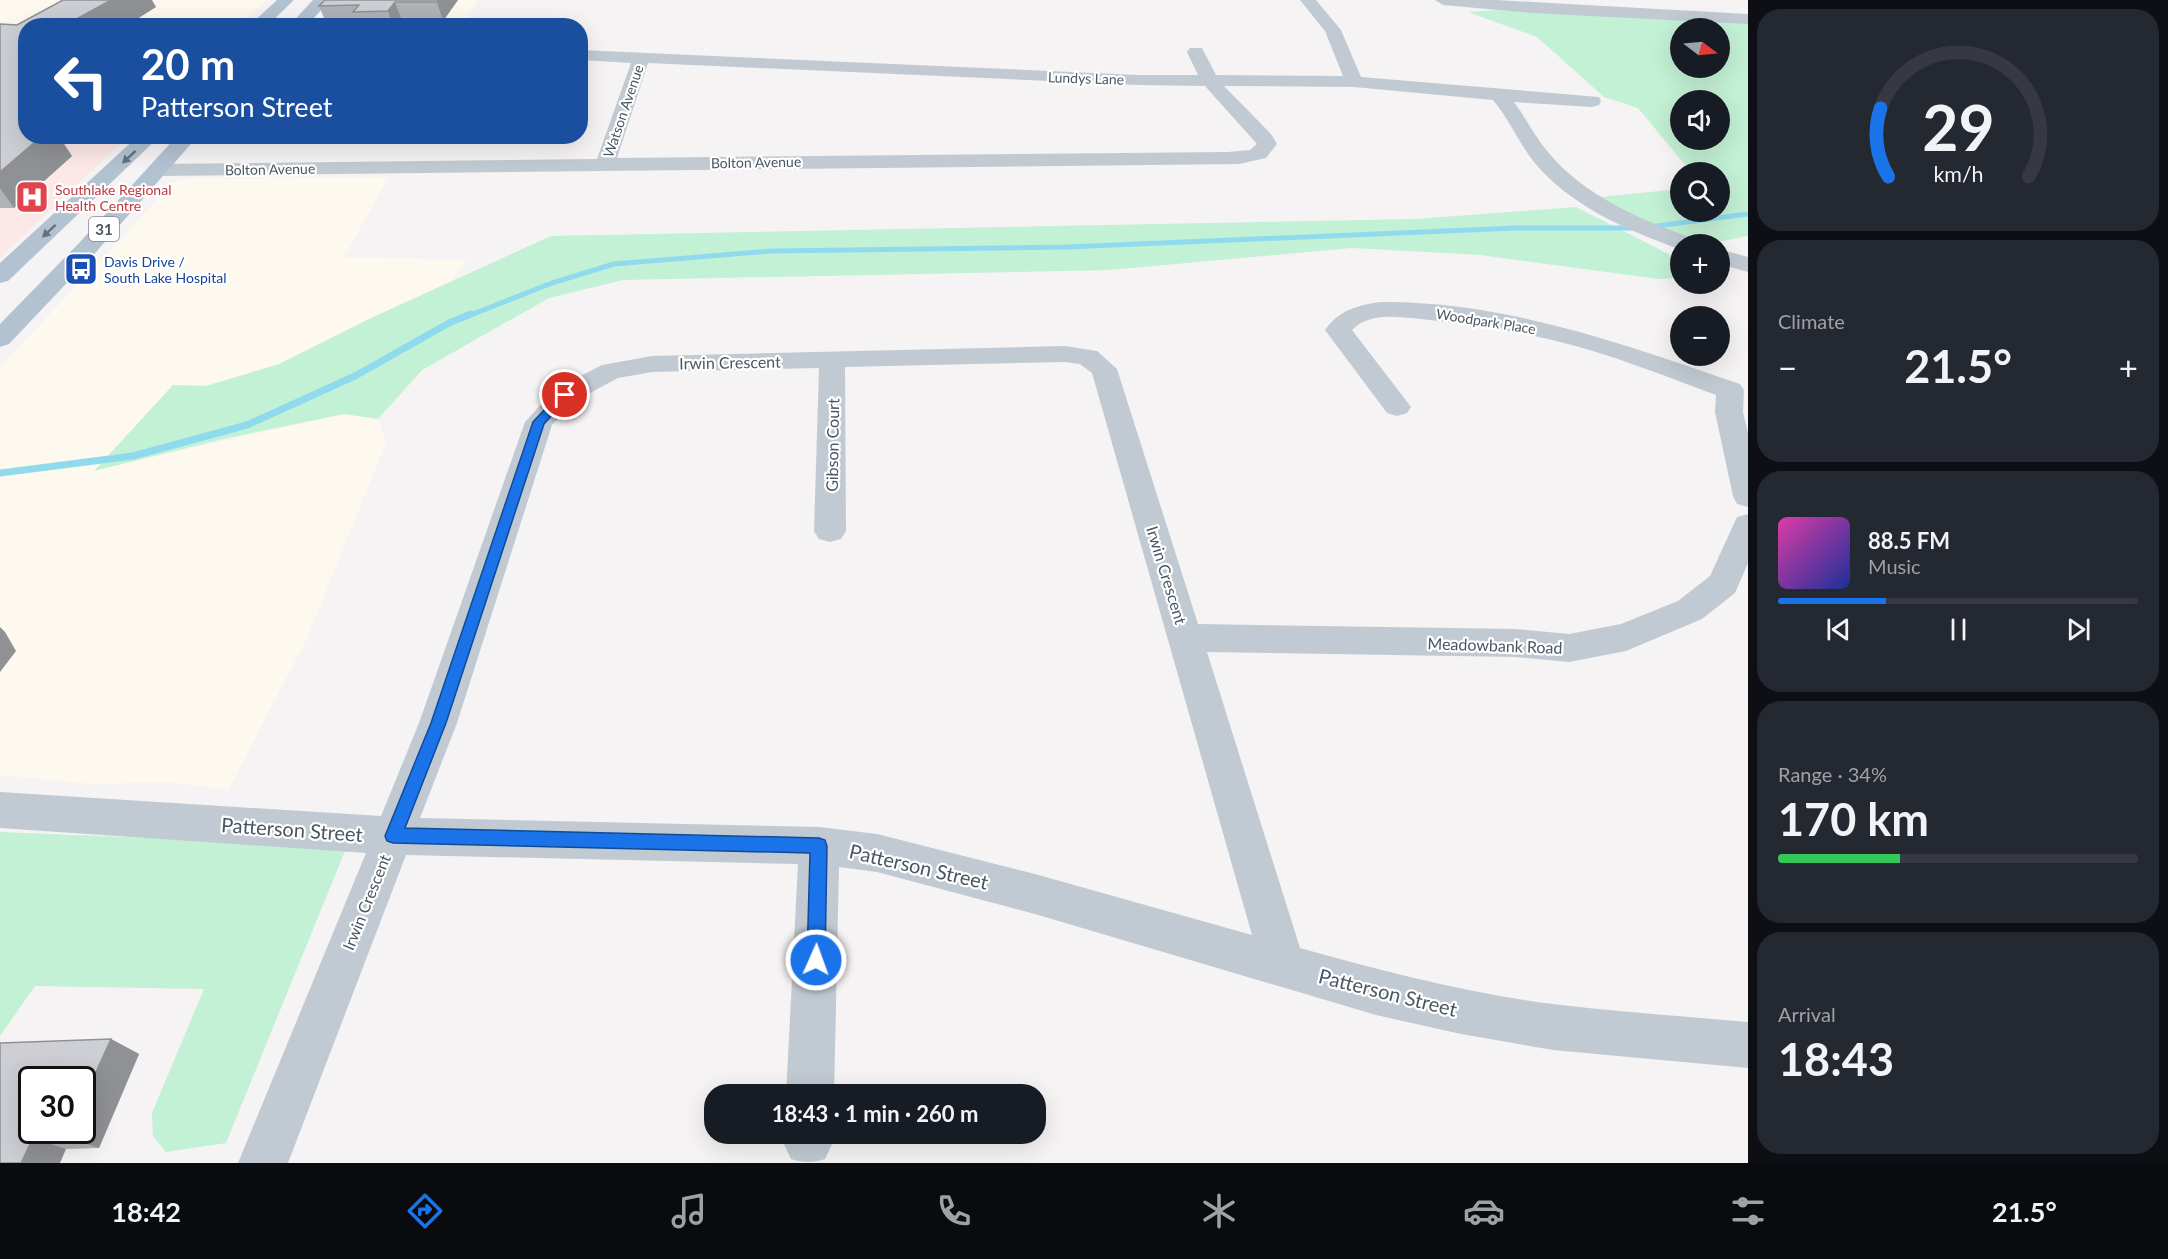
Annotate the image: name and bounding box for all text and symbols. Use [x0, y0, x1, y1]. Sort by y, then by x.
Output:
north arrow [1670, 18, 1730, 78]
map controls [1670, 18, 1730, 366]
text: 20 m [141, 39, 235, 89]
icon: left [42, 42, 120, 120]
street label: Watson Avenue [599, 62, 647, 160]
street label: Lundys Lane [1048, 68, 1124, 88]
text: 29 [1922, 89, 1994, 164]
text: Patterson Street [141, 90, 332, 123]
button: sound [1670, 90, 1730, 150]
one-way arrow [122, 149, 136, 163]
street label: Bolton Avenue [711, 153, 801, 171]
street label: Bolton Avenue [225, 160, 315, 178]
text: km/h [1933, 161, 1983, 187]
button: search [1670, 162, 1730, 222]
hospital icon: Southlake Regional Health Centre [14, 179, 50, 215]
place label: Southlake Regional Health Centre [55, 181, 171, 214]
road number: 31 [89, 217, 119, 241]
one-way arrow [42, 223, 56, 237]
button: + [1670, 234, 1730, 294]
bus stop icon: Davis Drive / South Lake Hospital [63, 251, 99, 287]
place label: Davis Drive / South Lake Hospital [104, 253, 227, 286]
street label: Woodpark Place [1435, 305, 1537, 337]
button: − [1670, 306, 1730, 366]
text: Climate [1778, 309, 1845, 333]
text: 21.5° [1904, 339, 2012, 393]
text: − [1778, 347, 1797, 387]
text: + [2119, 347, 2138, 387]
street label: Irwin Crescent [679, 352, 781, 372]
pin [539, 369, 590, 420]
icon: arrive [548, 378, 581, 411]
street label: Gibson Court [822, 398, 842, 492]
street label: Irwin Crescent [1143, 524, 1191, 627]
text: 88.5 FM [1868, 527, 1950, 554]
text: Music [1868, 554, 1921, 578]
icon: previous [1822, 613, 1855, 646]
icon: pause [1942, 613, 1975, 646]
icon: next [2062, 613, 2095, 646]
street label: Meadowbank Road [1427, 633, 1563, 657]
text: Range · 34% [1778, 762, 1887, 786]
text: 170 km [1778, 792, 1929, 846]
street label: Patterson Street [220, 812, 364, 846]
street label: Patterson Street [847, 838, 991, 894]
street label: Irwin Crescent [338, 851, 394, 953]
position arrow [784, 928, 848, 992]
street label: Patterson Street [1316, 963, 1460, 1021]
text: Arrival [1778, 1002, 1836, 1026]
text: 18:43 [1778, 1032, 1894, 1086]
speed limit sign: 30 [18, 1066, 96, 1144]
text: 18:43 · 1 min · 260 m [772, 1100, 978, 1127]
icon: directions [404, 1190, 446, 1232]
icon: music [668, 1190, 710, 1232]
icon: phone [933, 1190, 975, 1232]
icon: climate [1198, 1190, 1240, 1232]
icon: car [1463, 1190, 1505, 1232]
icon: filters [1727, 1190, 1769, 1232]
text: 18:42 [111, 1195, 181, 1228]
text: 21.5° [1992, 1195, 2057, 1228]

